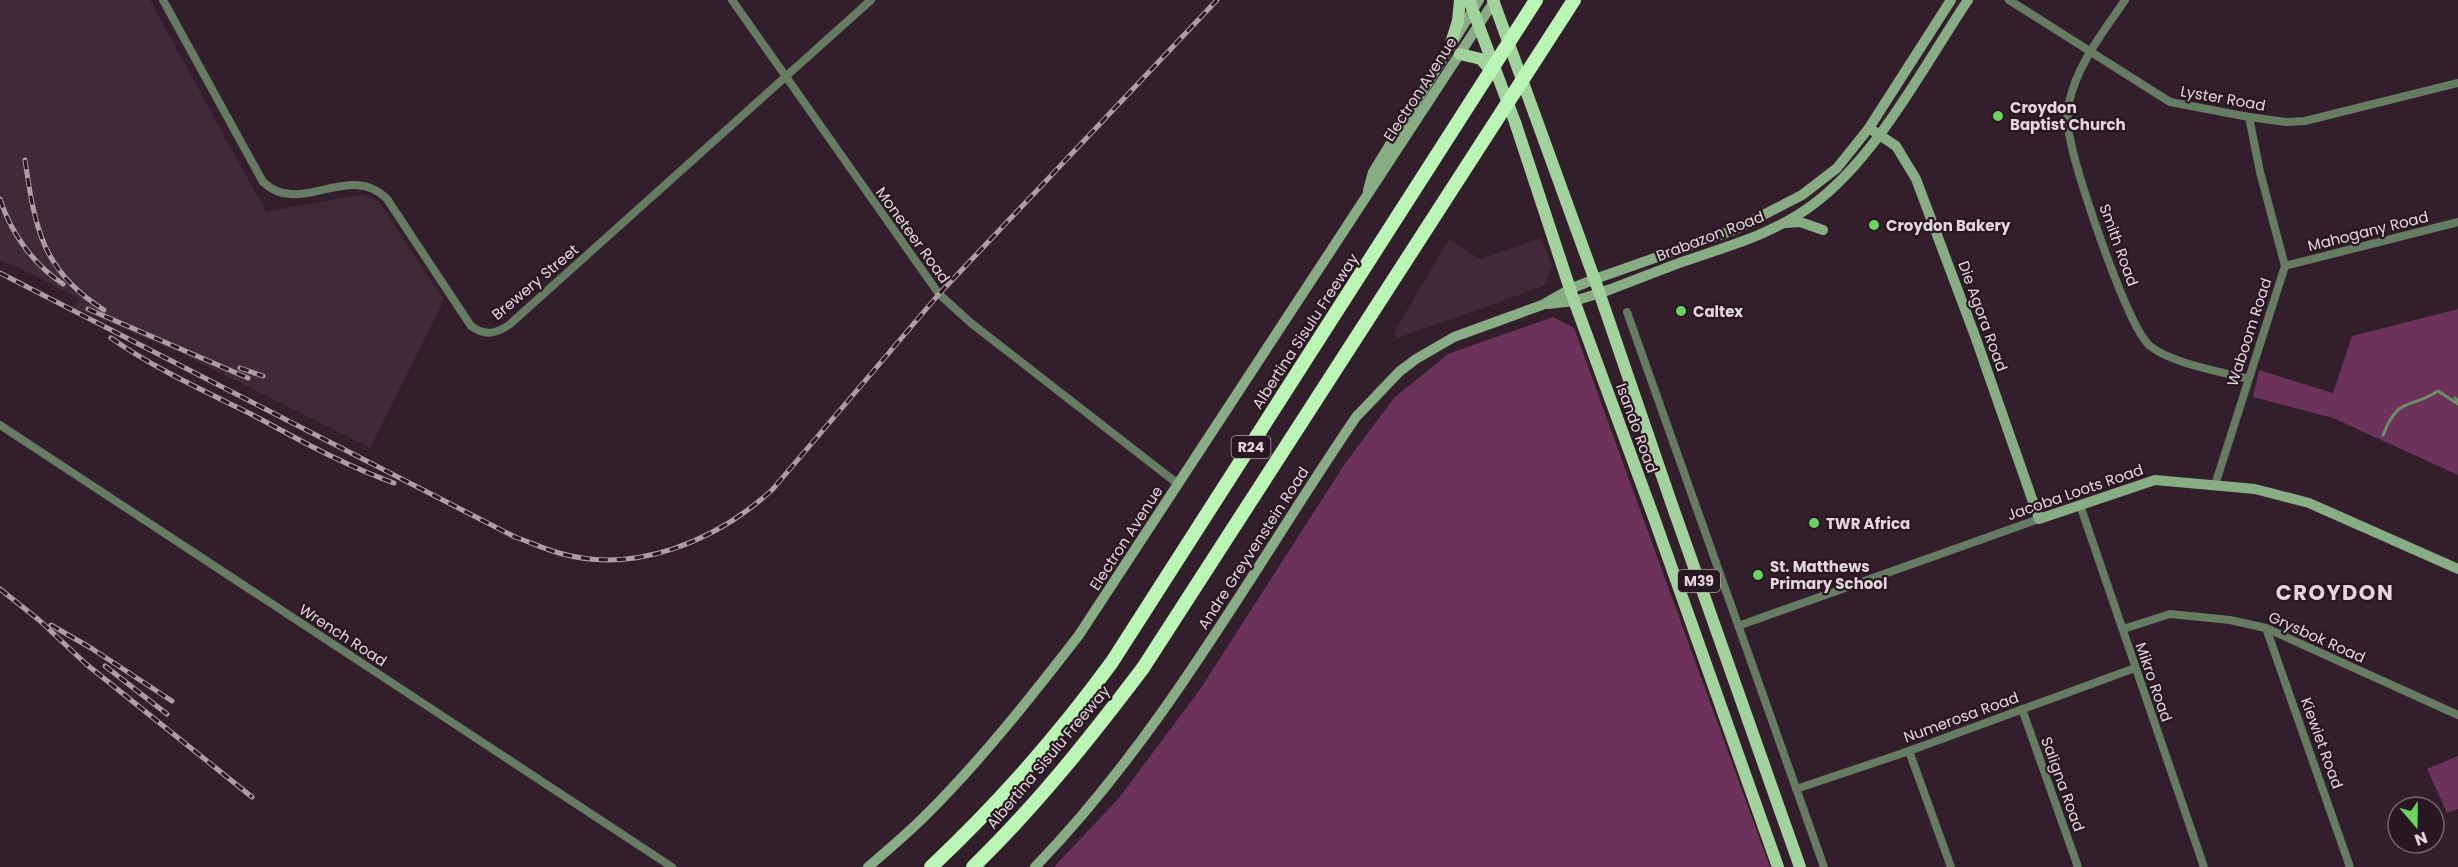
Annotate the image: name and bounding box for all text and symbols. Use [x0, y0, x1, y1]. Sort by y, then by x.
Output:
street label: Electron Avenue [1378, 33, 1462, 145]
street label: Lyster Road [2179, 80, 2267, 116]
place label: Croydon Baptist Church [2010, 97, 2126, 135]
marker: Croydon Baptist Church [1991, 109, 2005, 123]
street label: Moneteer Road [871, 183, 955, 287]
street label: Smith Road [2094, 201, 2144, 289]
street label: Brabazon Road [1653, 206, 1767, 266]
street label: Mahogany Road [2305, 206, 2431, 256]
place label: Croydon Bakery [1886, 215, 2011, 236]
marker: Croydon Bakery [1867, 218, 1881, 232]
street label: Brewery Street [487, 239, 583, 325]
street label: Albertina Sisulu Freeway [1247, 249, 1364, 413]
street label: Die Agora Road [1953, 258, 2013, 374]
street label: Waboom Road [2222, 275, 2276, 389]
place label: Caltex [1693, 301, 1743, 322]
marker: Caltex [1674, 304, 1688, 318]
street label: Isando Road [1611, 380, 1663, 476]
road number: R24 [1232, 436, 1270, 458]
street label: Jacoba Loots Road [2004, 459, 2146, 525]
street label: Andre Greyvenstein Road [1192, 463, 1314, 633]
street label: Electron Avenue [1084, 482, 1168, 594]
place label: TWR Africa [1826, 513, 1910, 534]
marker: TWR Africa [1807, 516, 1821, 530]
place label: St. Matthews Primary School [1770, 556, 1887, 594]
marker: St. Matthews Primary School [1751, 568, 1765, 582]
road number: M39 [1678, 570, 1720, 592]
district label: CROYDON [2276, 578, 2394, 607]
street label: Wrench Road [295, 599, 391, 671]
street label: Grysbok Road [2265, 606, 2369, 668]
street label: Mikro Road [2131, 640, 2177, 724]
street label: Albertina Sisulu Freeway [982, 680, 1115, 833]
street label: Numerosa Road [1901, 686, 2021, 748]
street label: Kiewiet Road [2296, 694, 2348, 792]
street label: Saligna Road [2036, 734, 2090, 834]
north arrow [2386, 795, 2446, 855]
text: N [2411, 826, 2431, 851]

